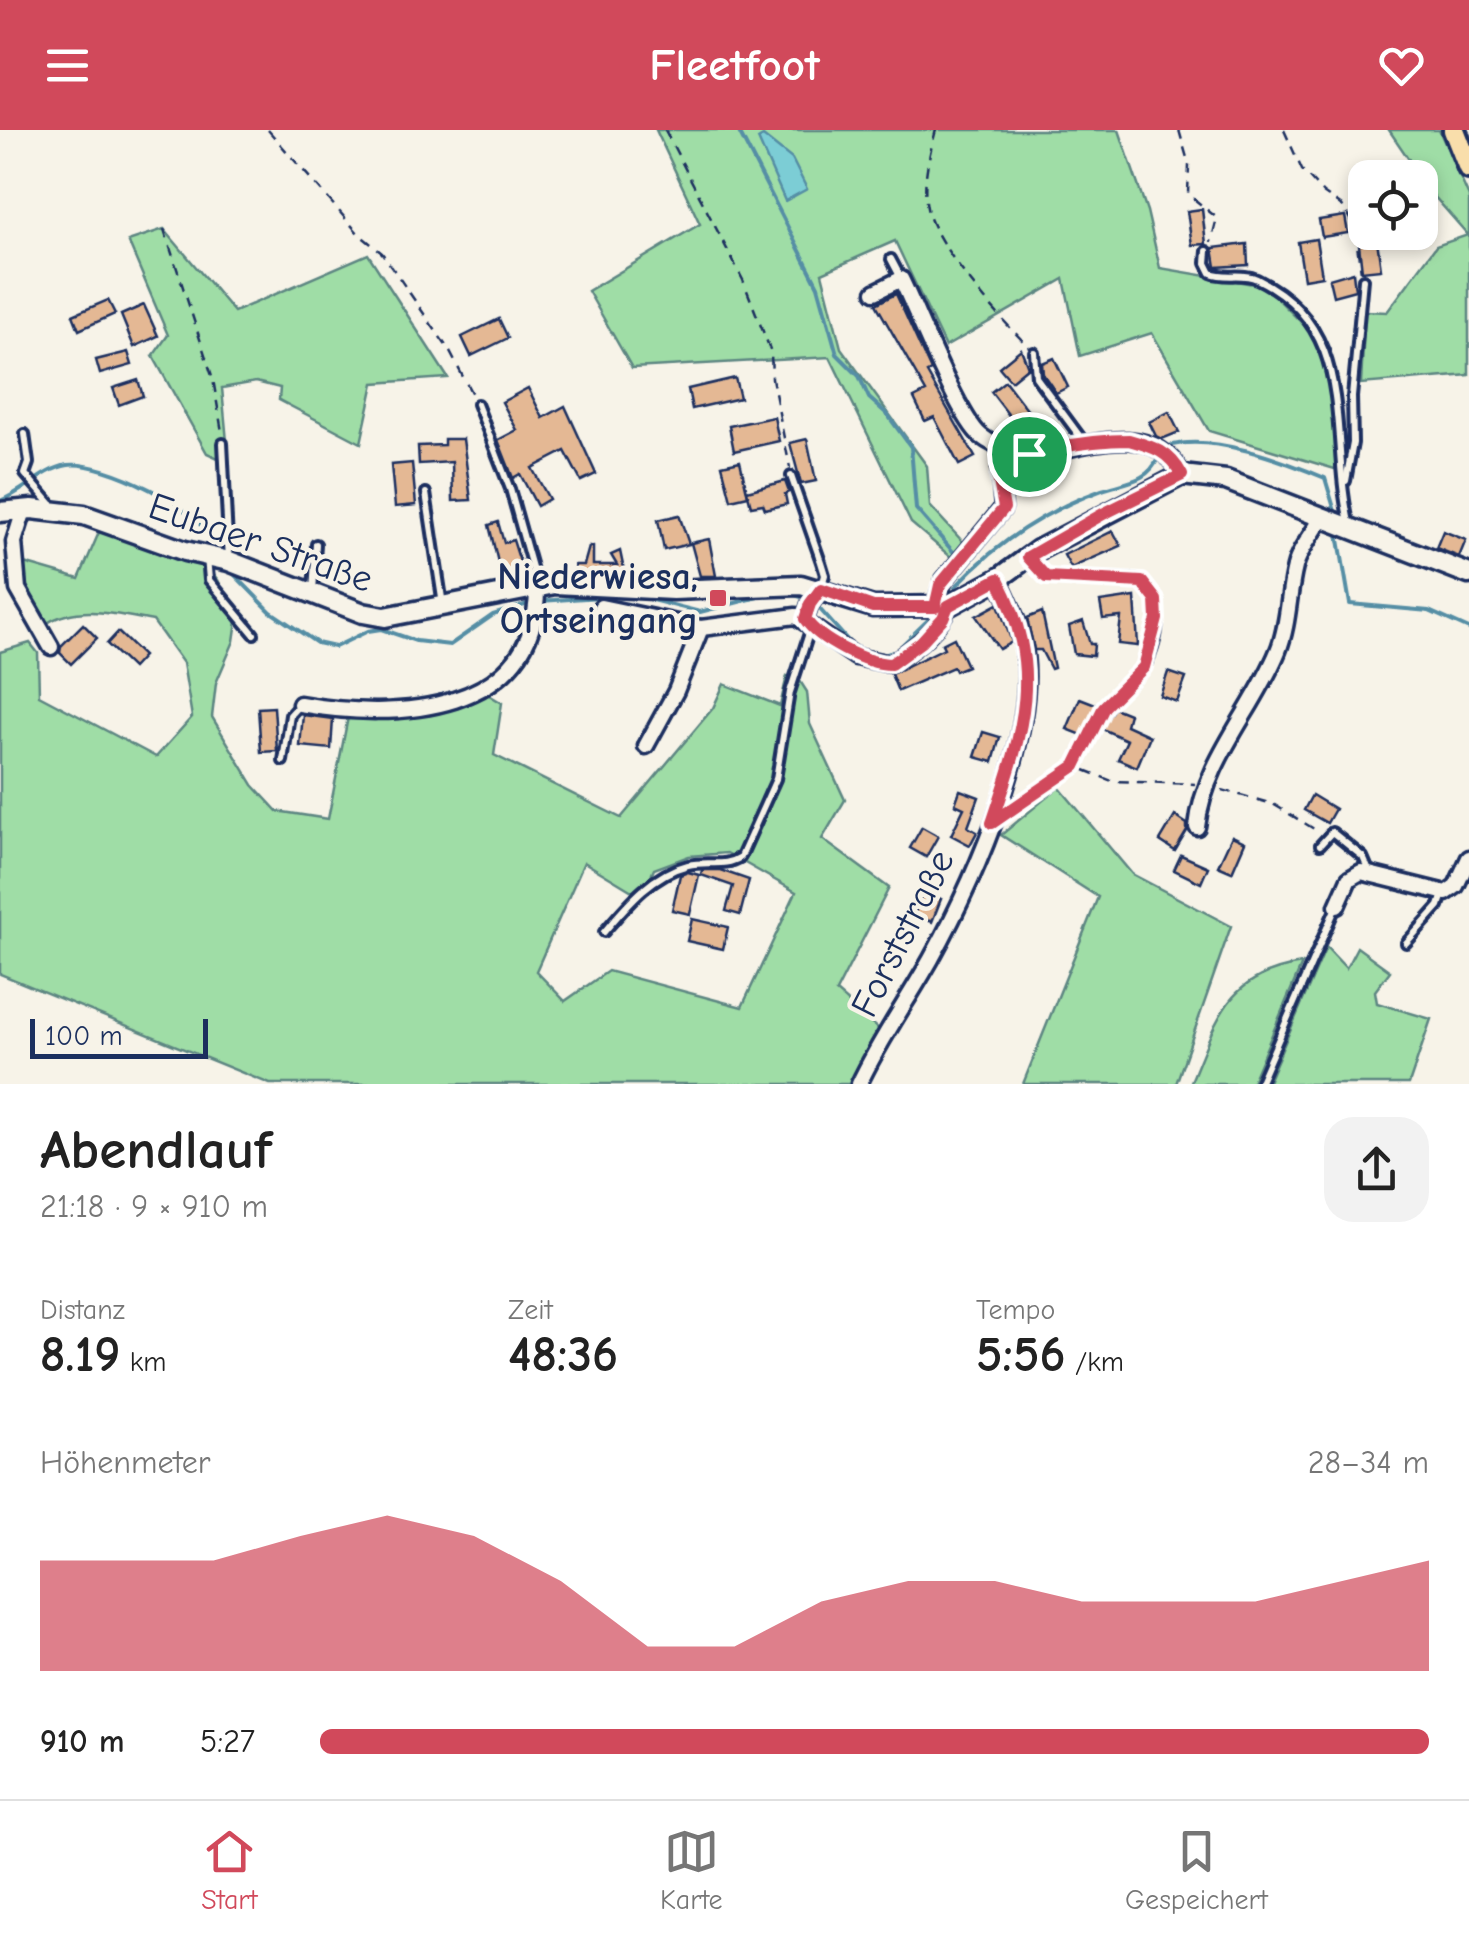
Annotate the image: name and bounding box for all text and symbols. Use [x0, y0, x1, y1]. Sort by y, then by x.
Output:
icon: menu [40, 38, 95, 93]
icon: heart [1374, 38, 1429, 93]
text: Fleetfoot [649, 39, 820, 91]
map controls [1348, 160, 1438, 250]
button: locate [1348, 160, 1438, 250]
pin [987, 412, 1072, 497]
icon: arrive [1002, 427, 1057, 482]
street label: Eubaer Straße [143, 484, 378, 602]
place label: Niederwiesa, Ortseingang [497, 555, 698, 643]
marker: Niederwiesa, Ortseingang [707, 587, 729, 609]
street label: Forststraße [842, 843, 964, 1024]
scale bar [30, 1014, 208, 1058]
text: 100 m [45, 1020, 123, 1052]
button: share [1324, 1117, 1429, 1222]
text: Abendlauf [40, 1118, 272, 1182]
text: 21:18 · 9 × 910 m [40, 1188, 268, 1225]
text: Distanz [40, 1294, 125, 1326]
text: Zeit [508, 1294, 553, 1326]
text: Tempo [976, 1294, 1055, 1326]
text: 8.19 [40, 1326, 120, 1384]
text: 48:36 [508, 1326, 618, 1384]
text: 5:56 [976, 1326, 1066, 1384]
text: km [120, 1346, 167, 1378]
text: /km [1066, 1346, 1124, 1378]
text: Höhenmeter [40, 1444, 210, 1481]
text: 28–34 m [1308, 1444, 1429, 1481]
text: 910 m [40, 1723, 124, 1760]
text: 5:27 [200, 1723, 255, 1760]
tab: Start [201, 1824, 258, 1916]
tab: Karte [660, 1824, 723, 1916]
tab: Gespeichert [1125, 1824, 1268, 1916]

